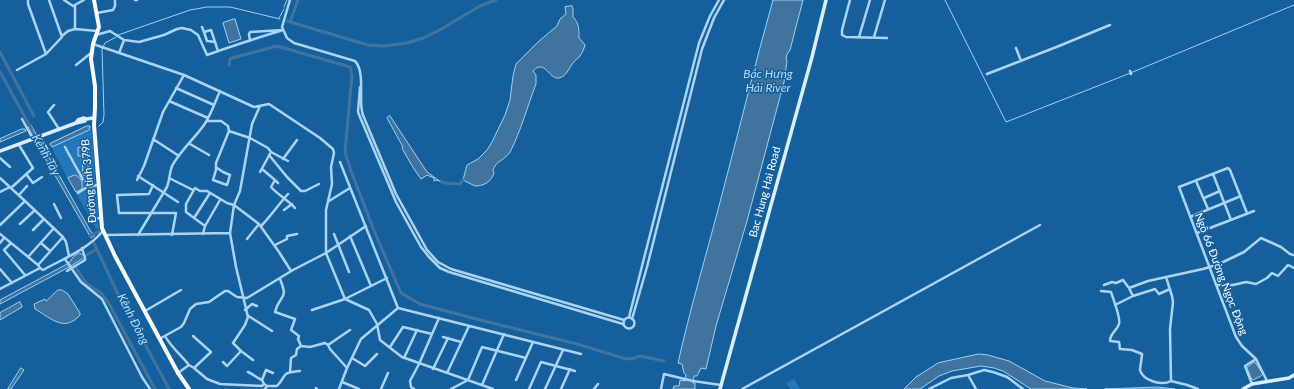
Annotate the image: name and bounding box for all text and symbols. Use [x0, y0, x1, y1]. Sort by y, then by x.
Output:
water label: Bắc Hưng Hải River [743, 67, 793, 95]
water label: Kênh Tây [29, 132, 63, 178]
street label: Đường tỉnh 379B [79, 138, 99, 224]
street label: Bac Hung Hai Road [747, 145, 783, 239]
street label: Ngõ 66 Đường Ngọc Động [1192, 211, 1250, 337]
water label: Kênh Đông [114, 291, 152, 347]

